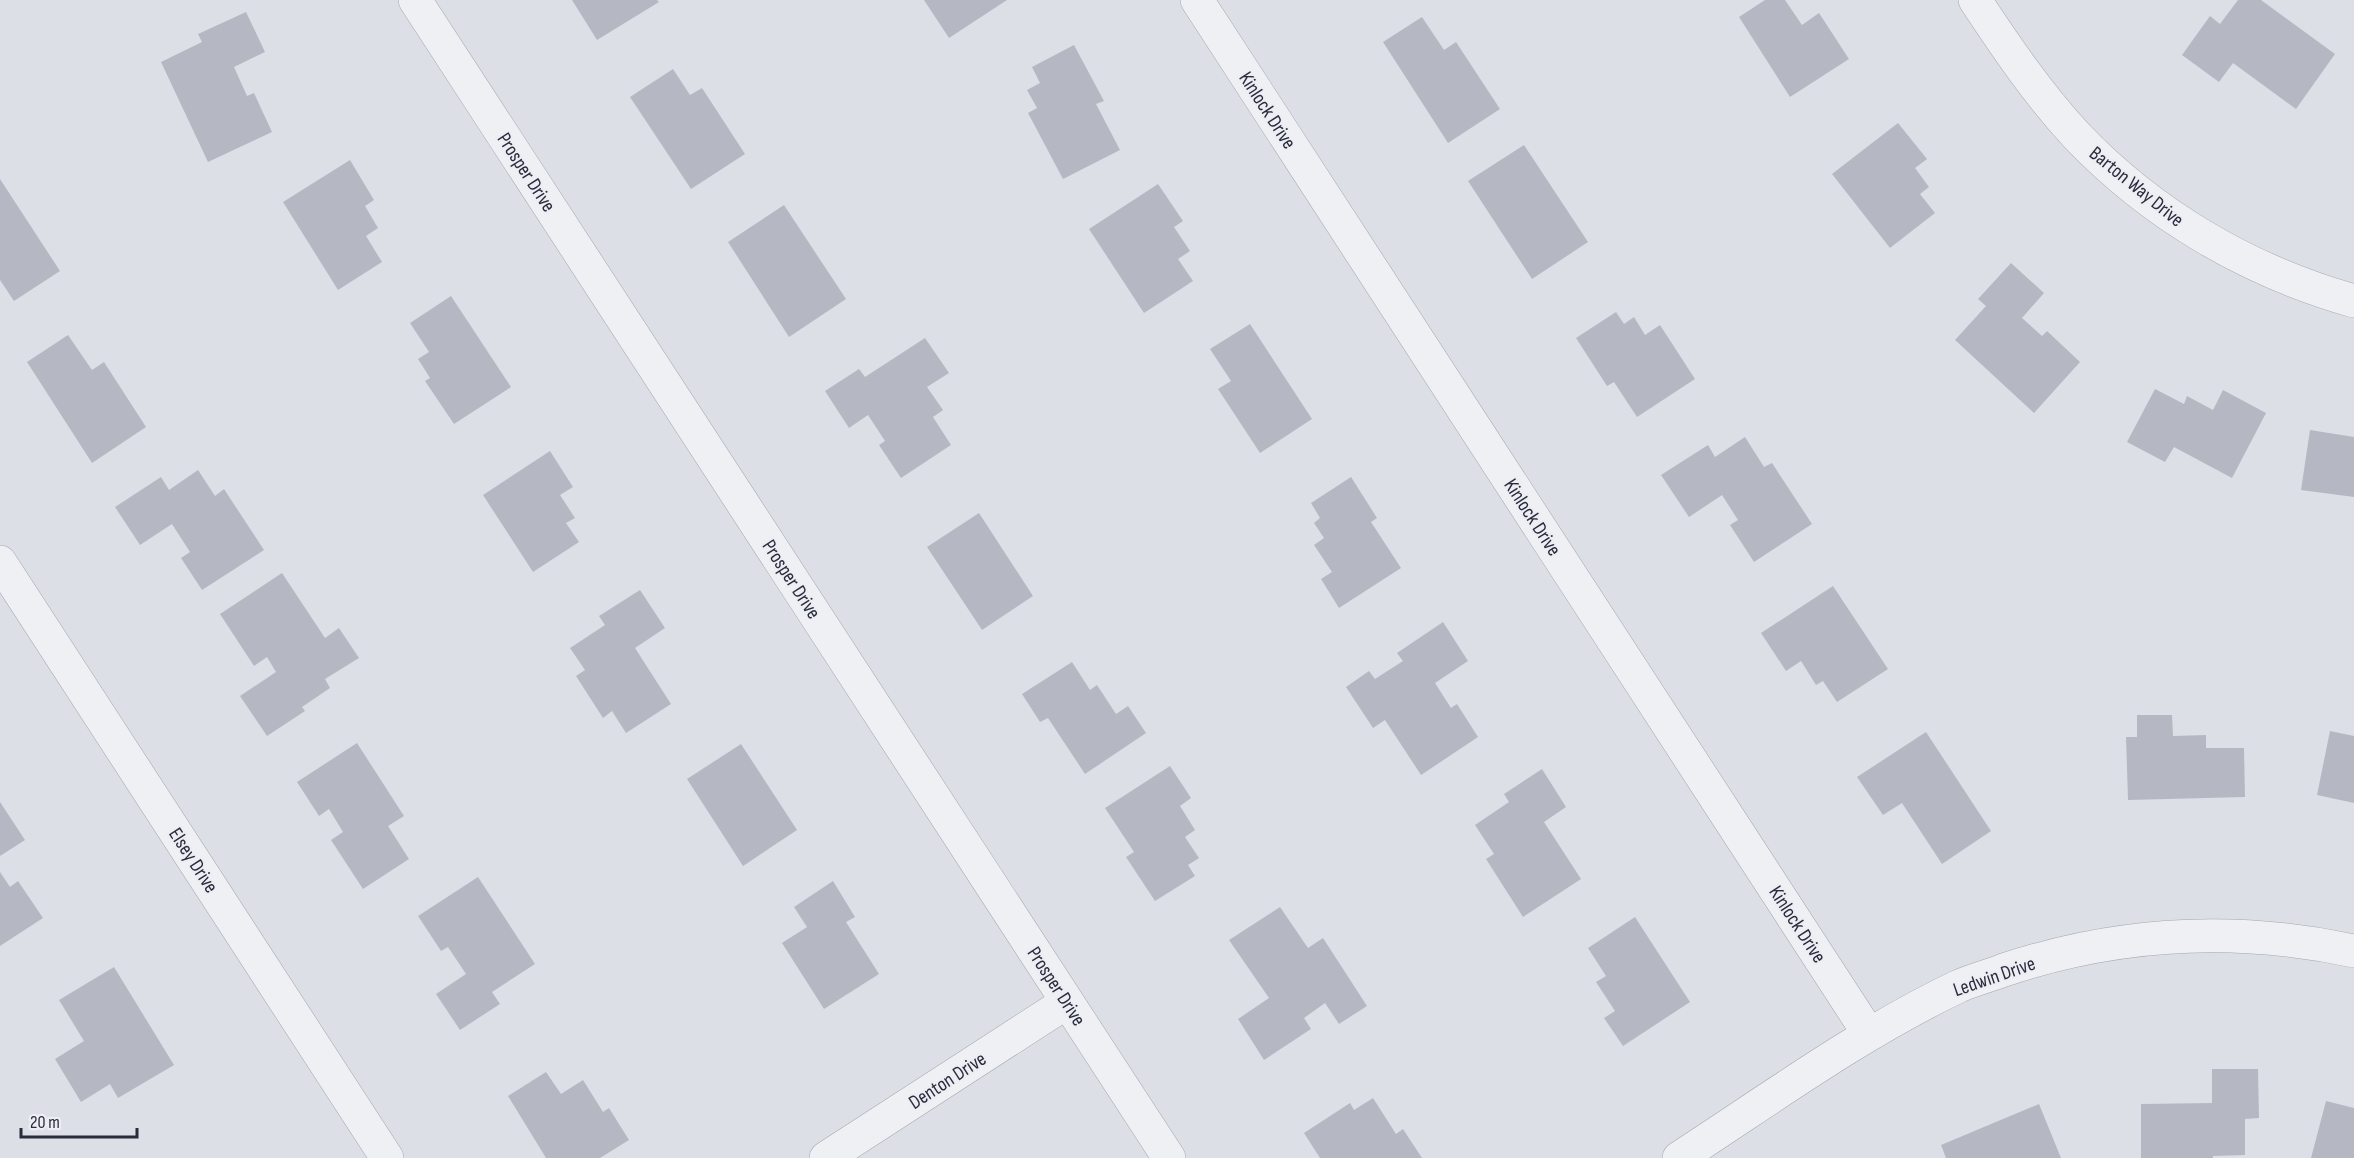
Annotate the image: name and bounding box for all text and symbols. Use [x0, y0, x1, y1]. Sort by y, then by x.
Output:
street label: Kinlock Drive [1233, 67, 1301, 154]
street label: Prosper Drive [492, 128, 561, 217]
street label: Barton Way Drive [2084, 141, 2188, 232]
street label: Kinlock Drive [1498, 474, 1566, 561]
street label: Prosper Drive [757, 535, 826, 624]
street label: Elsey Drive [163, 823, 223, 898]
street label: Kinlock Drive [1763, 881, 1831, 968]
street label: Prosper Drive [1022, 942, 1091, 1031]
street label: Ledwin Drive [1950, 952, 2038, 1002]
street label: Denton Drive [904, 1047, 991, 1115]
scale bar [21, 1101, 136, 1139]
text: 20 m [30, 1112, 60, 1133]

